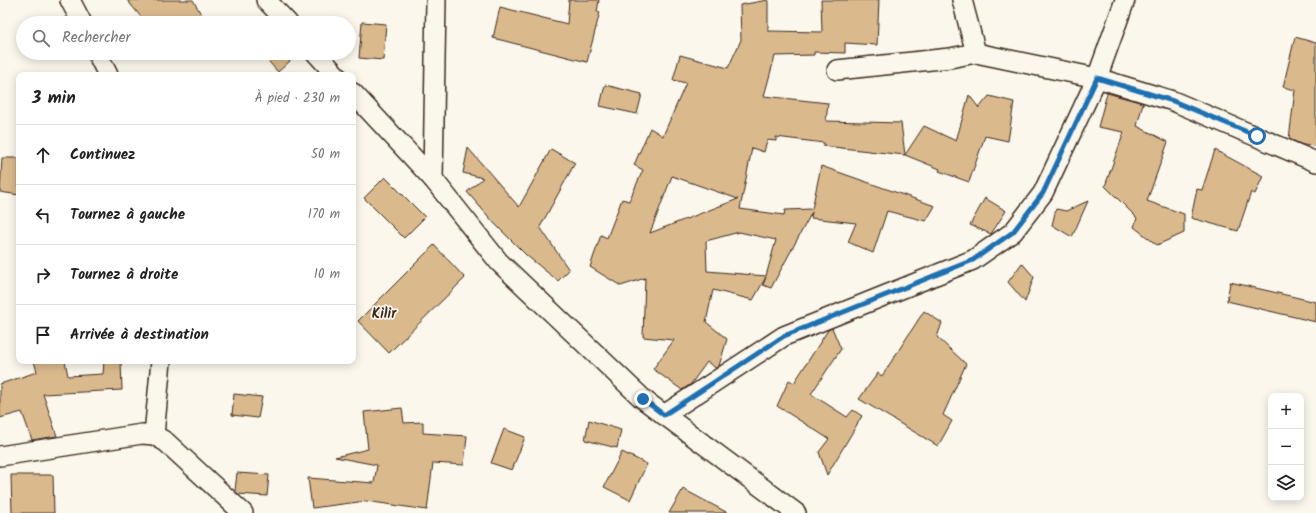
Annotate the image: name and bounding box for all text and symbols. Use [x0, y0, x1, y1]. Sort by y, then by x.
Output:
search box [16, 16, 356, 60]
text: Rechercher [62, 26, 130, 50]
icon: search [30, 27, 52, 49]
text: 3 min [32, 85, 76, 112]
text: À pied · 230 m [255, 88, 340, 109]
route start [1248, 127, 1266, 145]
text: Continuez [70, 143, 135, 167]
icon: ahead [32, 144, 54, 166]
text: 50 m [311, 144, 340, 165]
text: Tournez à gauche [70, 203, 185, 227]
icon: left [32, 204, 54, 226]
text: 170 m [308, 204, 340, 225]
text: Tournez à droite [70, 263, 178, 287]
icon: right [32, 264, 54, 286]
text: 10 m [314, 264, 340, 285]
district label: Kilir [372, 303, 397, 325]
text: Arrivée à destination [70, 323, 209, 347]
icon: arrive [32, 324, 54, 346]
route end [634, 390, 652, 408]
map controls [1268, 393, 1304, 501]
button: + [1268, 393, 1304, 429]
button: − [1268, 429, 1304, 465]
button: layers [1268, 465, 1304, 501]

